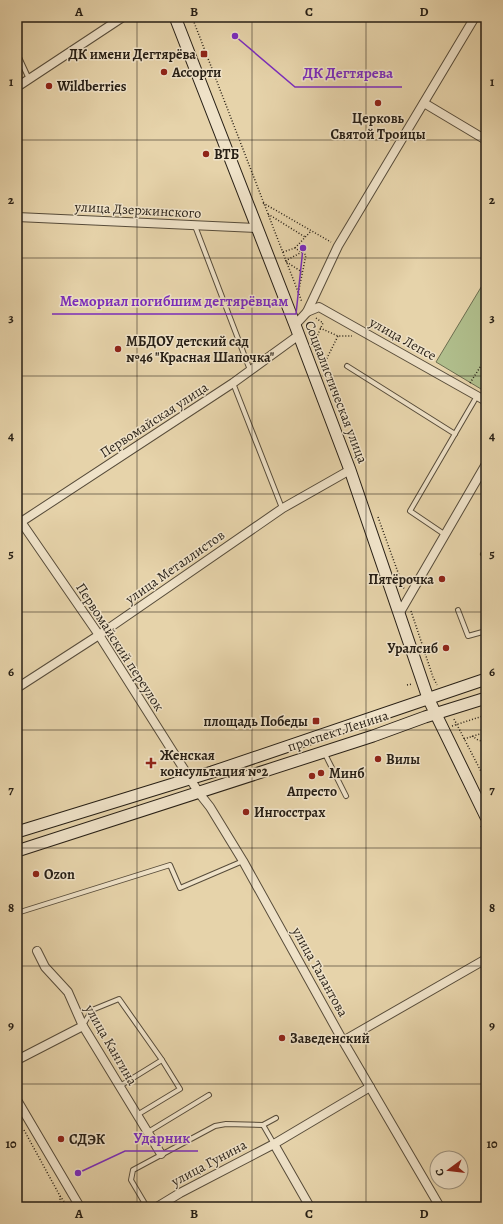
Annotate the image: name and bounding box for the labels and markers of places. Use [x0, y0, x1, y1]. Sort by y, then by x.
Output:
place label: ДК имени Дегтярёва [68, 45, 196, 64]
marker: ДК имени Дегтярёва [199, 49, 209, 59]
callout: ДК Дегтярева [295, 60, 402, 87]
place label: Ассорти [171, 63, 221, 82]
marker: Ассорти [159, 67, 169, 77]
place label: Wildberries [56, 77, 127, 96]
marker: Wildberries [44, 81, 54, 91]
marker: Церковь Святой Троицы [373, 98, 383, 108]
place label: Церковь Святой Троицы [330, 109, 426, 144]
place label: ВТБ [214, 145, 240, 164]
marker: ВТБ [201, 149, 211, 159]
callout: Мемориал погибшим дегтярёвцам [52, 287, 296, 314]
place label: МБДОУ детский сад №46 "Красная Шапочка" [126, 332, 275, 367]
marker: МБДОУ детский сад №46 "Красная Шапочка" [113, 344, 123, 354]
place label: Пятёрочка [368, 570, 434, 589]
marker: Пятёрочка [437, 574, 447, 584]
place label: Уралсиб [387, 639, 438, 658]
marker: Уралсиб [441, 643, 451, 653]
place label: площадь Победы [203, 712, 308, 731]
marker: площадь Победы [311, 716, 321, 726]
place label: Женская консультация №2 [160, 746, 268, 781]
place label: Вилы [386, 750, 420, 769]
marker: Вилы [373, 754, 383, 764]
marker: Женская консультация №2 [145, 757, 157, 769]
place label: Минб [329, 764, 365, 783]
marker: Минб [316, 768, 326, 778]
marker: Апресто [307, 771, 317, 781]
place label: Апресто [286, 782, 337, 801]
place label: Ингосстрах [254, 803, 326, 822]
marker: Ингосстрах [241, 807, 251, 817]
place label: Ozon [44, 865, 75, 884]
marker: Ozon [31, 869, 41, 879]
place label: Заведенский [290, 1029, 370, 1048]
marker: Заведенский [277, 1033, 287, 1043]
callout: Ударник [125, 1124, 198, 1151]
place label: СДЭК [69, 1130, 106, 1149]
marker: СДЭК [56, 1134, 66, 1144]

